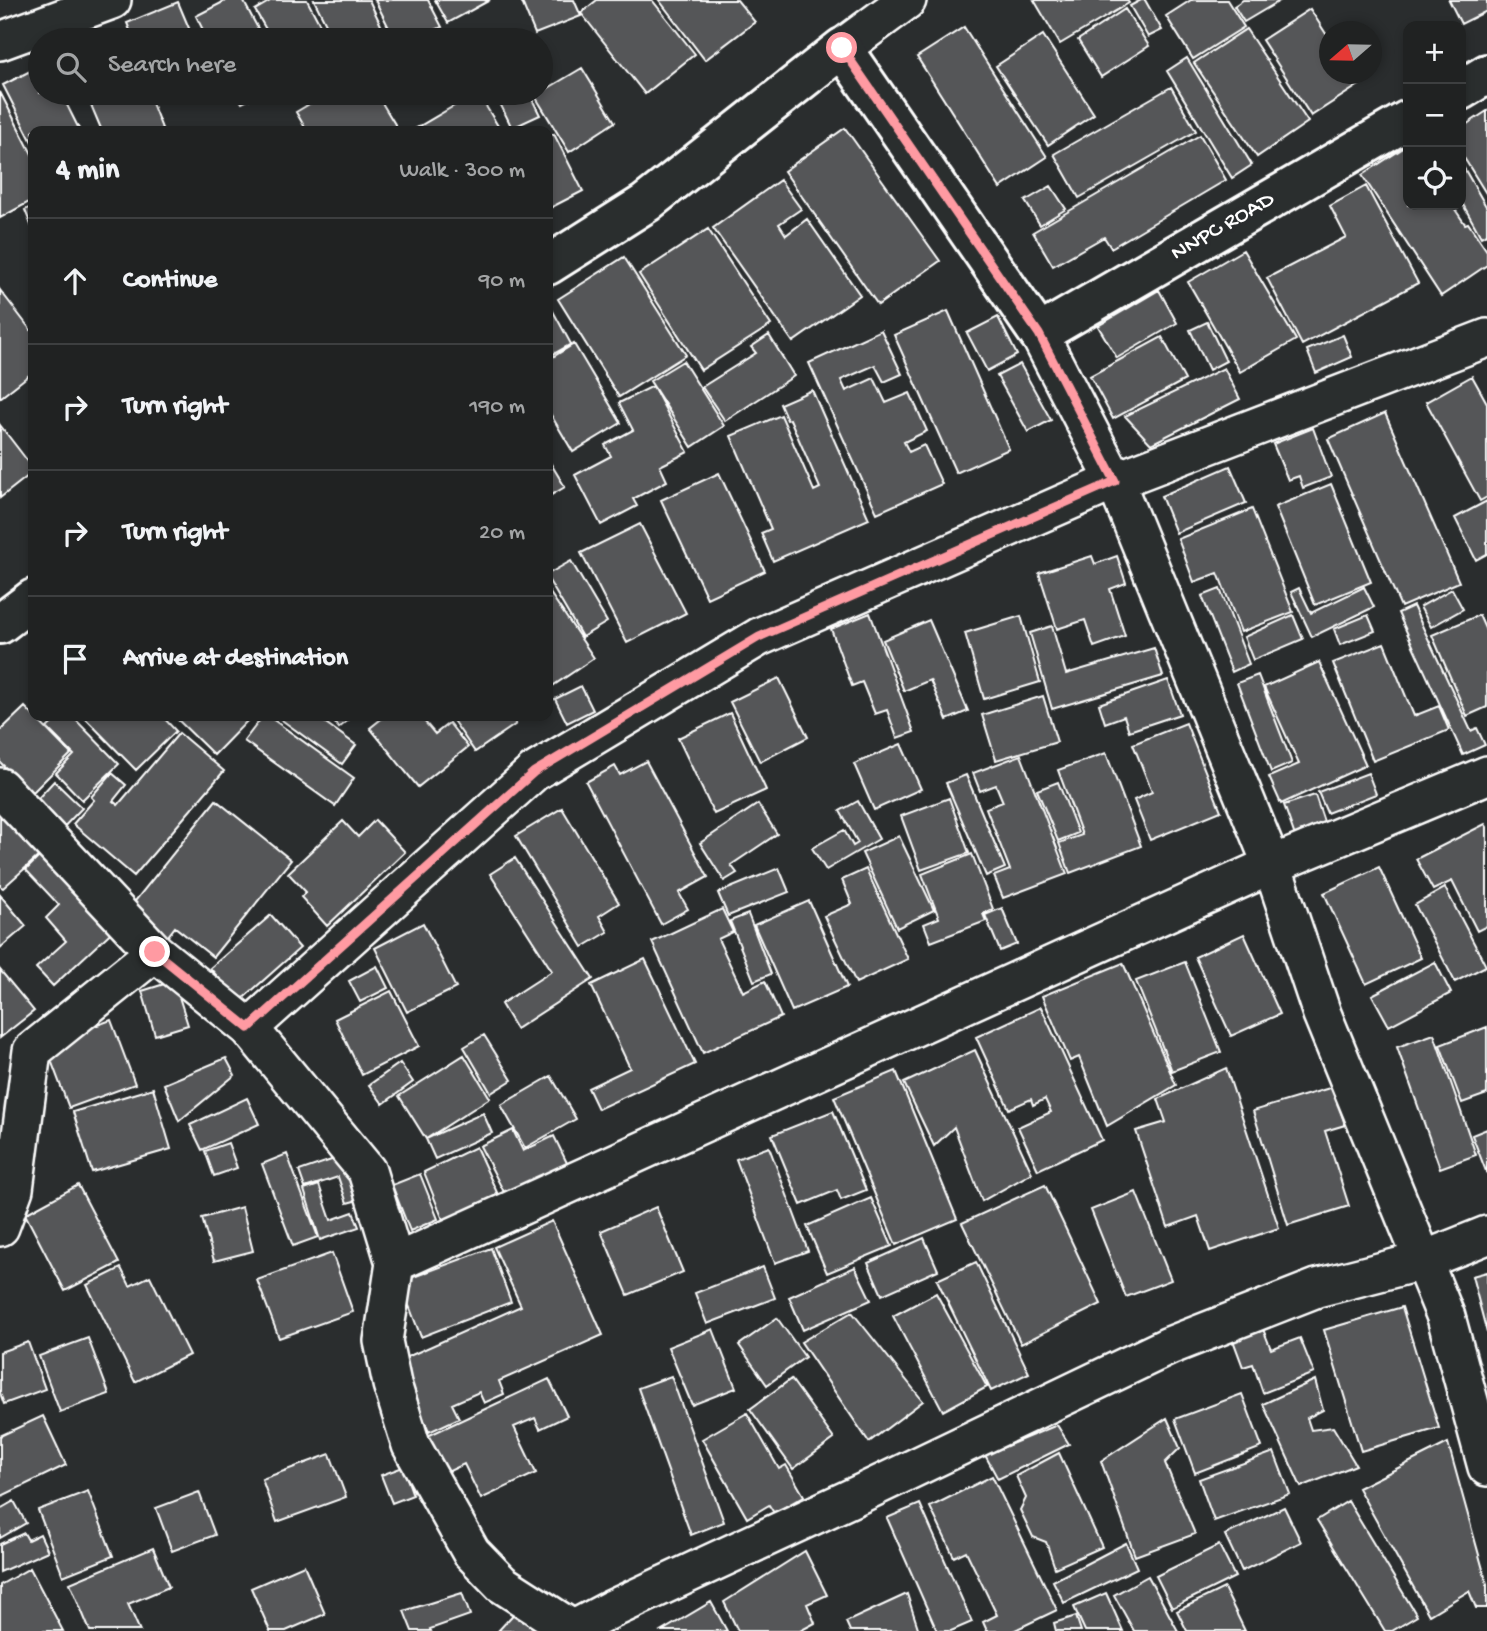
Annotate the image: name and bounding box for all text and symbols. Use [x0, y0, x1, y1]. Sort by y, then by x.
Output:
north arrow [1319, 21, 1382, 84]
map controls [1403, 21, 1466, 210]
button: + [1403, 21, 1466, 84]
search box [28, 28, 553, 105]
route start [826, 32, 857, 63]
icon: search [52, 48, 90, 86]
text: Search here [108, 51, 236, 82]
button: − [1403, 84, 1466, 147]
button: locate [1403, 147, 1466, 210]
text: 4 min [56, 154, 119, 189]
text: Walk · 300 m [399, 158, 525, 185]
street label: NNPC ROAD [1166, 186, 1280, 267]
icon: ahead [56, 262, 94, 300]
text: Continue [123, 266, 217, 297]
text: 90 m [479, 268, 525, 295]
icon: right [56, 388, 94, 426]
text: Turn right [123, 392, 227, 423]
text: 190 m [469, 394, 525, 421]
icon: right [56, 514, 94, 552]
text: Turn right [123, 518, 227, 549]
text: 20 m [479, 520, 525, 547]
icon: arrive [56, 640, 94, 678]
text: Arrive at destination [123, 644, 348, 675]
route end [139, 936, 170, 967]

